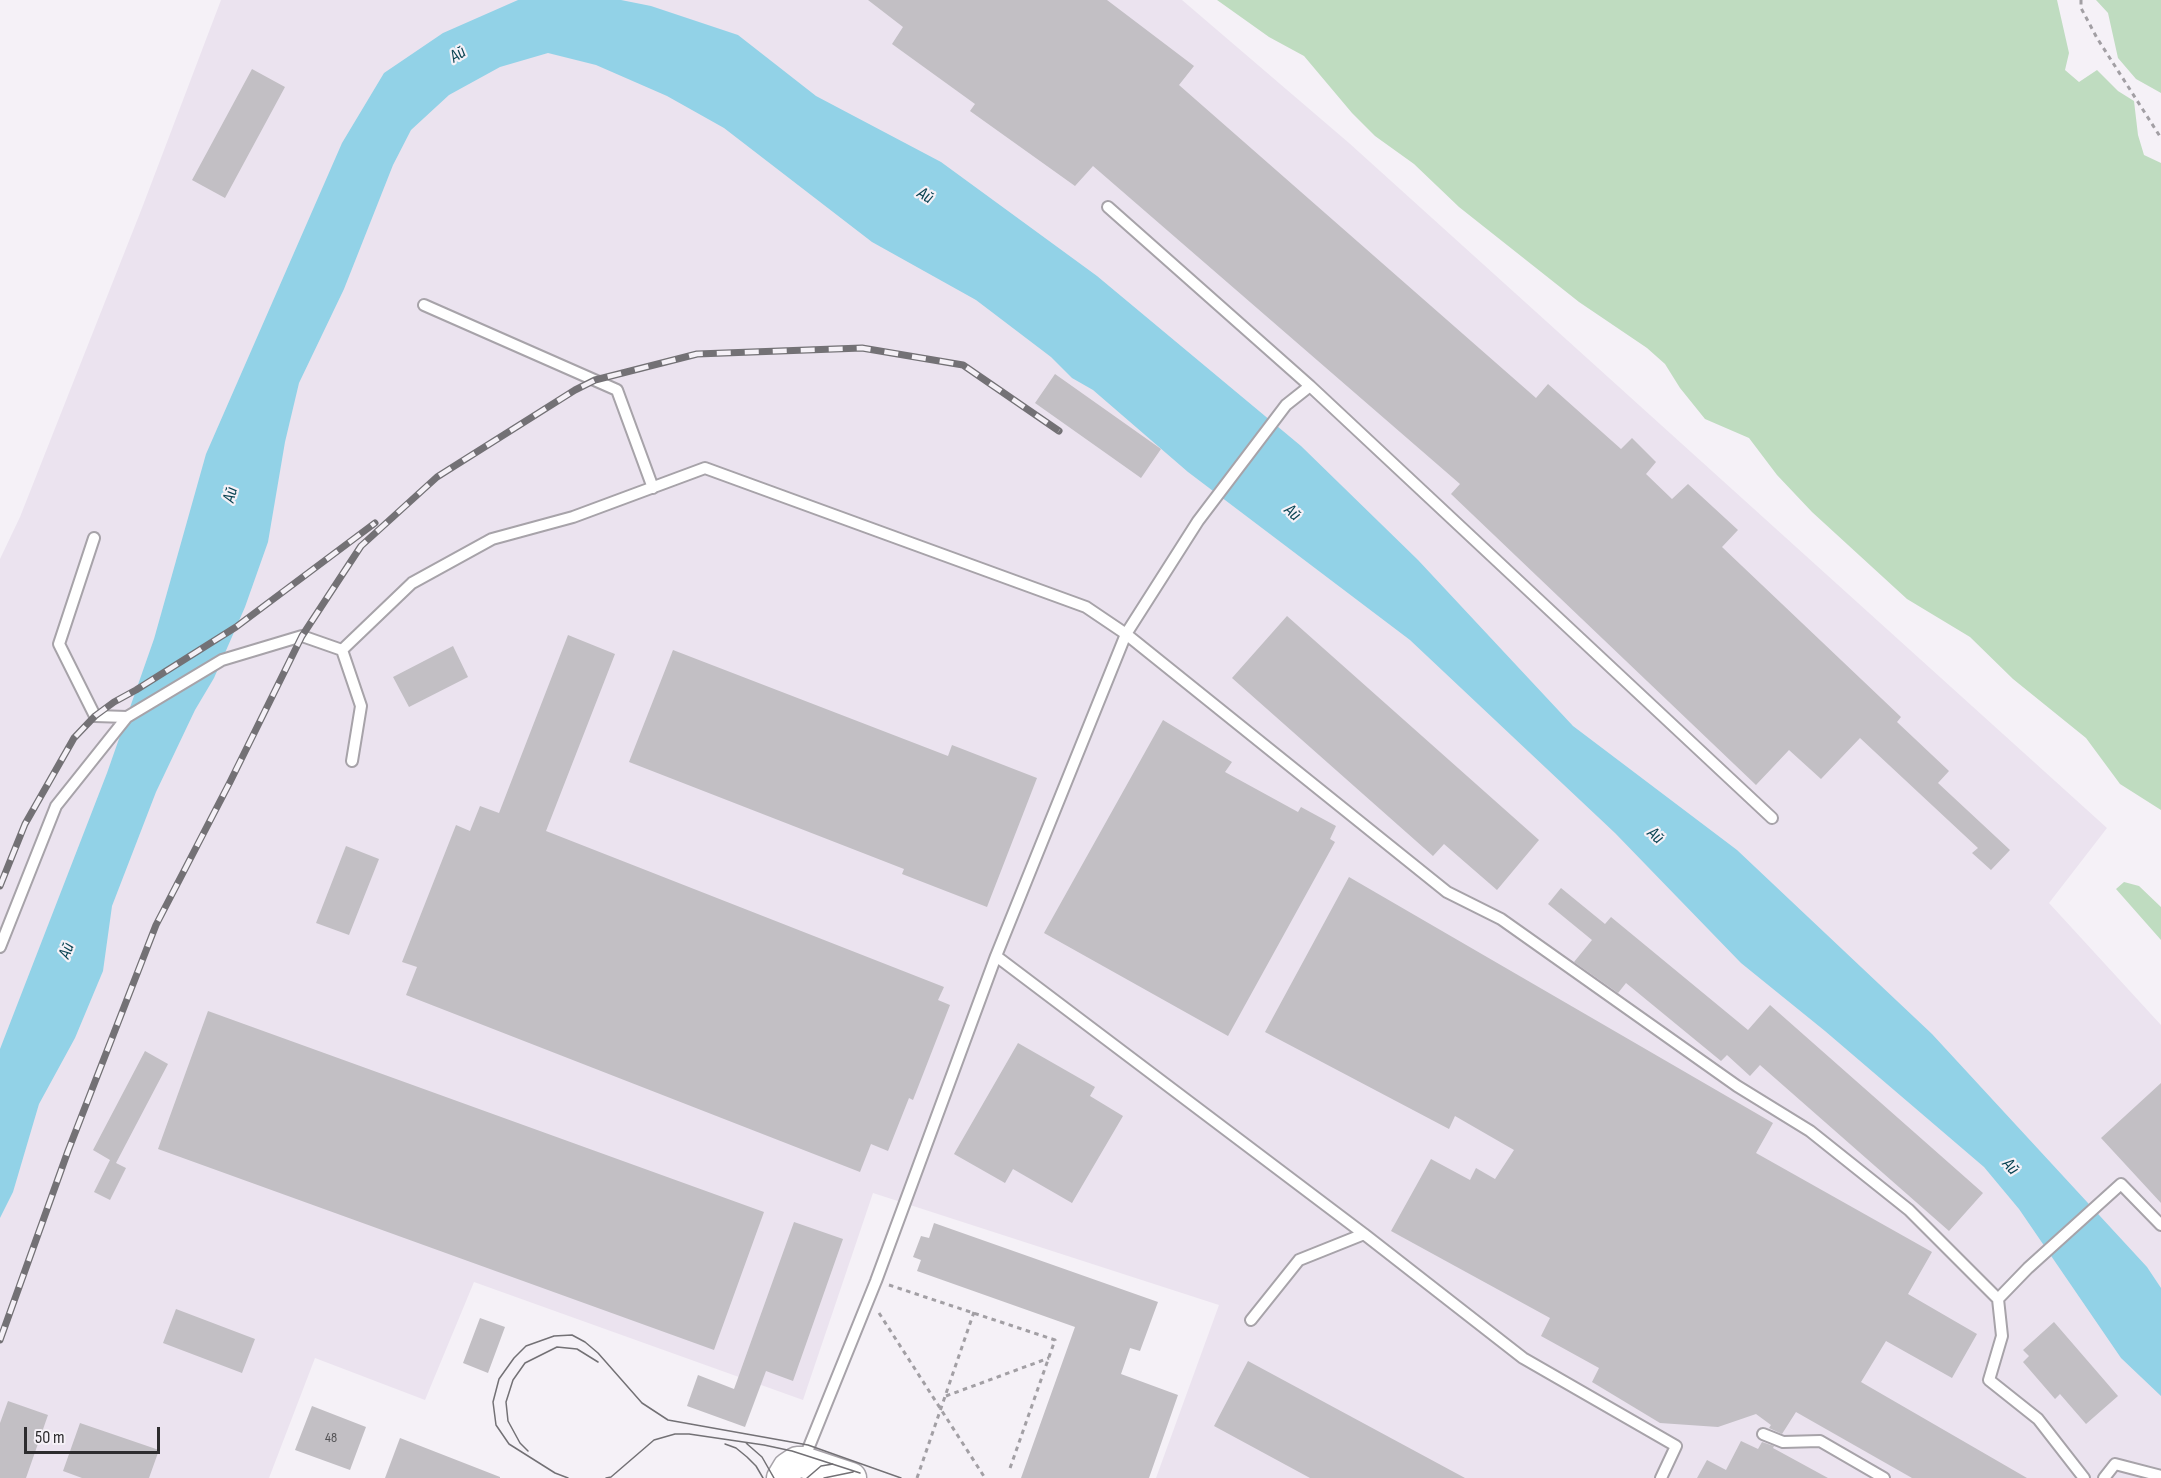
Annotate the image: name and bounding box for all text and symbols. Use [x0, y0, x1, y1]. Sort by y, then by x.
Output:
water label: Ай [446, 42, 470, 68]
water label: Ай [913, 183, 937, 209]
water label: Ай [219, 485, 243, 505]
water label: Ай [1279, 500, 1305, 526]
water label: Ай [1642, 823, 1668, 849]
water label: Ай [54, 940, 80, 962]
water label: Ай [1997, 1154, 2023, 1180]
scale bar [27, 1415, 164, 1453]
text: 50 m [35, 1427, 65, 1448]
house number: 48 [325, 1430, 337, 1446]

